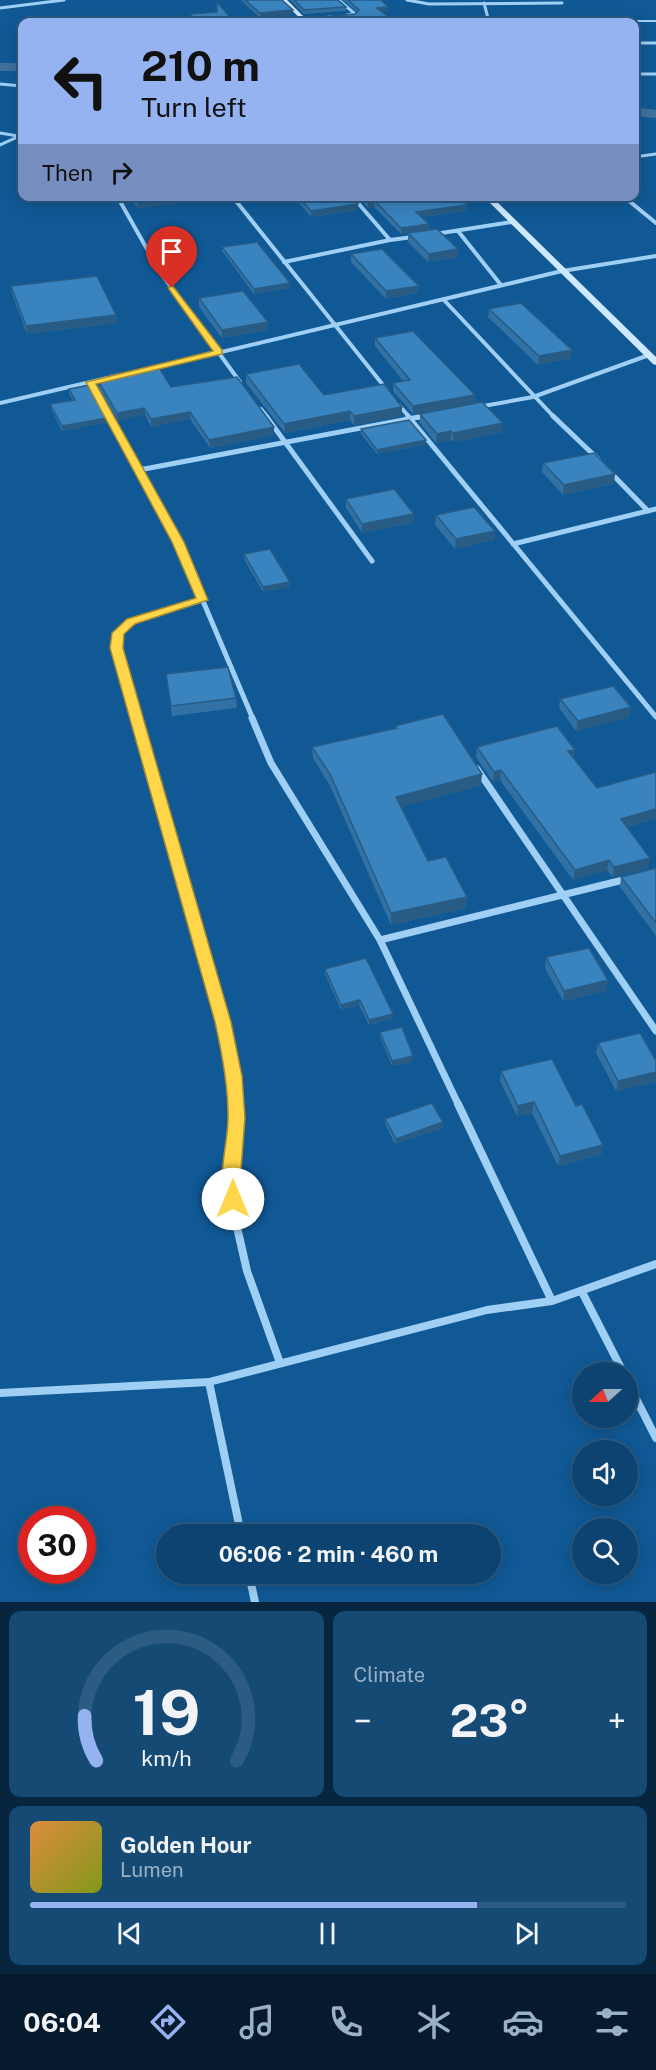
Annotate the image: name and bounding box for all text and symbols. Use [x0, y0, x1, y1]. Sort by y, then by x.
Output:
text: 210 m [141, 41, 260, 90]
icon: left [42, 42, 120, 120]
text: Turn left [141, 91, 247, 123]
icon: right [105, 156, 138, 189]
text: Then [42, 160, 93, 186]
pin [146, 226, 197, 288]
icon: arrive [155, 235, 188, 268]
position arrow [201, 1167, 265, 1231]
north arrow [572, 1362, 638, 1428]
map controls [572, 1362, 638, 1584]
button: sound [572, 1440, 638, 1506]
speed limit sign: 30 [18, 1506, 96, 1584]
button: search [572, 1518, 638, 1584]
text: 06:06 · 2 min · 460 m [219, 1541, 438, 1567]
text: Climate [354, 1663, 425, 1687]
text: 19 [132, 1676, 200, 1749]
text: 23° [450, 1694, 530, 1747]
text: − [354, 1702, 372, 1740]
text: + [608, 1702, 626, 1740]
text: km/h [141, 1746, 191, 1771]
text: Golden Hour [120, 1832, 251, 1858]
text: Lumen [120, 1858, 184, 1882]
icon: previous [113, 1917, 146, 1950]
icon: pause [311, 1917, 344, 1950]
icon: next [510, 1917, 543, 1950]
icon: directions [147, 2001, 189, 2043]
icon: music [236, 2001, 278, 2043]
icon: phone [325, 2001, 367, 2043]
icon: climate [413, 2001, 455, 2043]
icon: car [502, 2001, 544, 2043]
icon: filters [591, 2001, 633, 2043]
text: 06:04 [23, 2006, 101, 2038]

